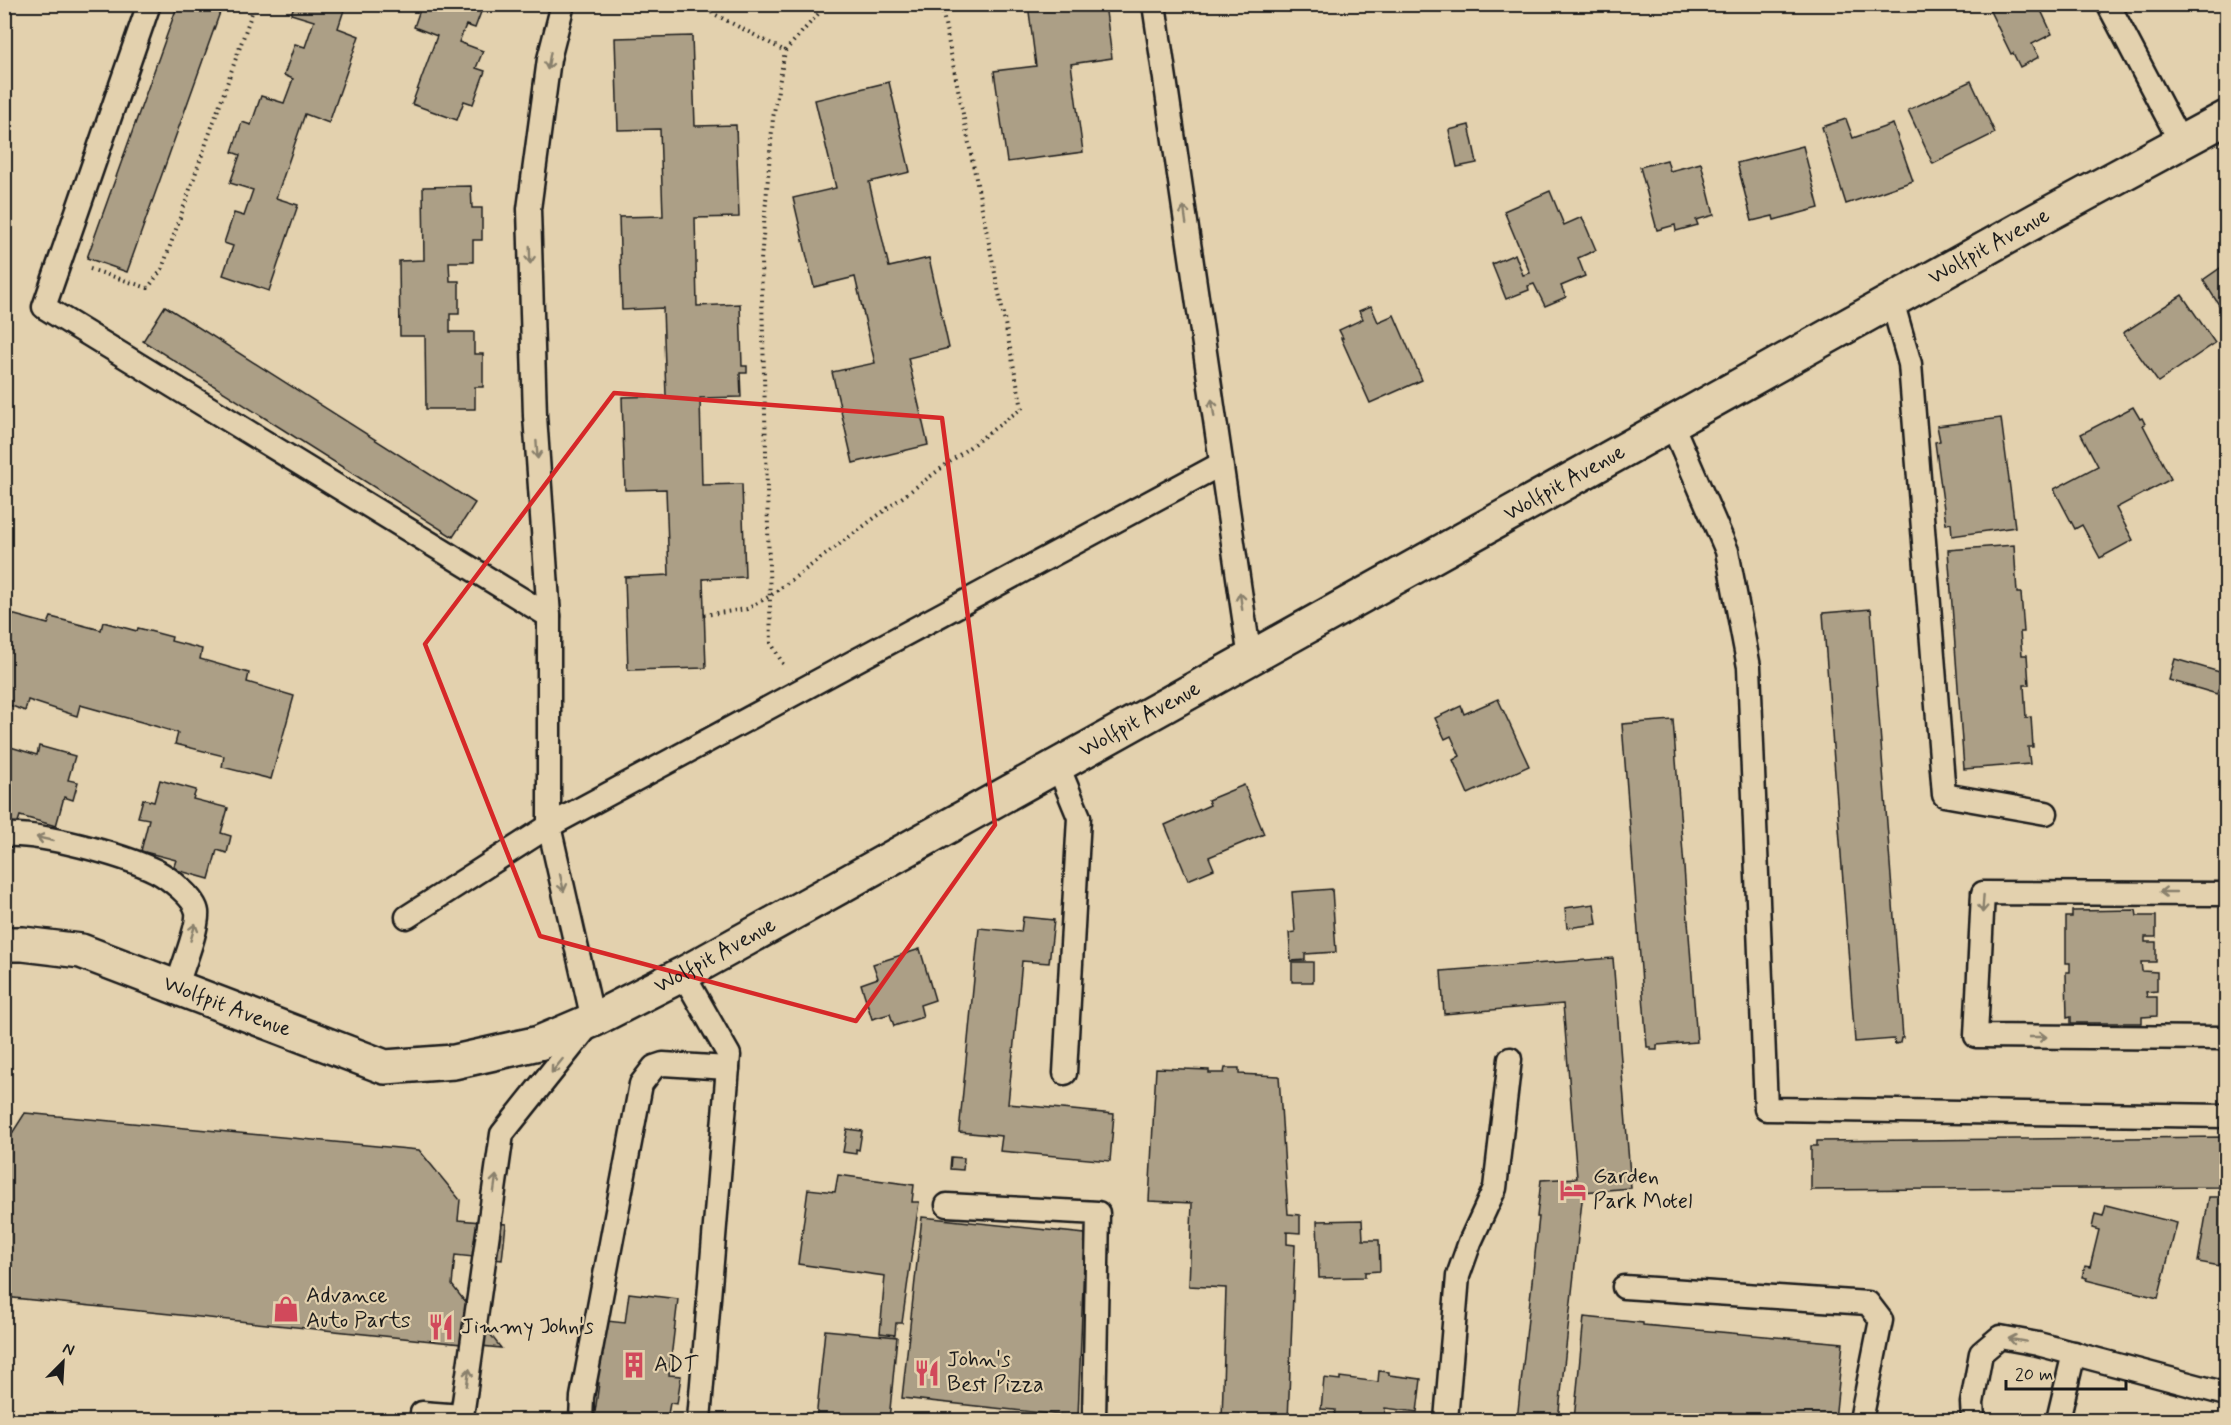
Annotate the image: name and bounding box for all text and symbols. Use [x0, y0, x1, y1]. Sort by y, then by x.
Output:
one-way arrow [543, 51, 554, 71]
street label: Wolfpit Avenue [1924, 202, 2055, 292]
one-way arrow [1179, 206, 1190, 226]
one-way arrow [525, 244, 536, 264]
one-way arrow [1207, 399, 1218, 419]
street label: Wolfpit Avenue [1499, 438, 1630, 528]
one-way arrow [532, 439, 543, 459]
one-way arrow [1236, 592, 1247, 612]
street label: Wolfpit Avenue [1074, 674, 1206, 765]
one-way arrow [36, 832, 55, 844]
one-way arrow [557, 873, 569, 892]
one-way arrow [2159, 887, 2179, 898]
one-way arrow [1977, 893, 1988, 913]
street label: Wolfpit Avenue [650, 911, 781, 1000]
one-way arrow [188, 923, 199, 942]
street label: Wolfpit Avenue [159, 970, 295, 1044]
one-way arrow [2027, 1031, 2047, 1043]
one-way arrow [550, 1057, 563, 1073]
place label: Garden Park Motel [1593, 1163, 1692, 1216]
one-way arrow [490, 1175, 501, 1195]
hotel icon: Garden Park Motel [1558, 1175, 1588, 1205]
place label: Advance Auto Parts [306, 1282, 411, 1335]
shop icon: Advance Auto Parts [271, 1294, 301, 1324]
restaurant icon: Jimmy John's [426, 1312, 456, 1342]
place label: Jimmy John's [461, 1313, 594, 1341]
north arrow [33, 1332, 93, 1392]
one-way arrow [2008, 1334, 2027, 1345]
text: N [59, 1338, 78, 1361]
place label: John's Best Pizza [947, 1346, 1044, 1399]
building icon: ADT [619, 1350, 649, 1380]
place label: ADT [654, 1351, 699, 1379]
scale bar [2006, 1353, 2126, 1391]
restaurant icon: John's Best Pizza [912, 1358, 942, 1388]
text: 20 m [2015, 1363, 2053, 1387]
one-way arrow [462, 1368, 473, 1388]

